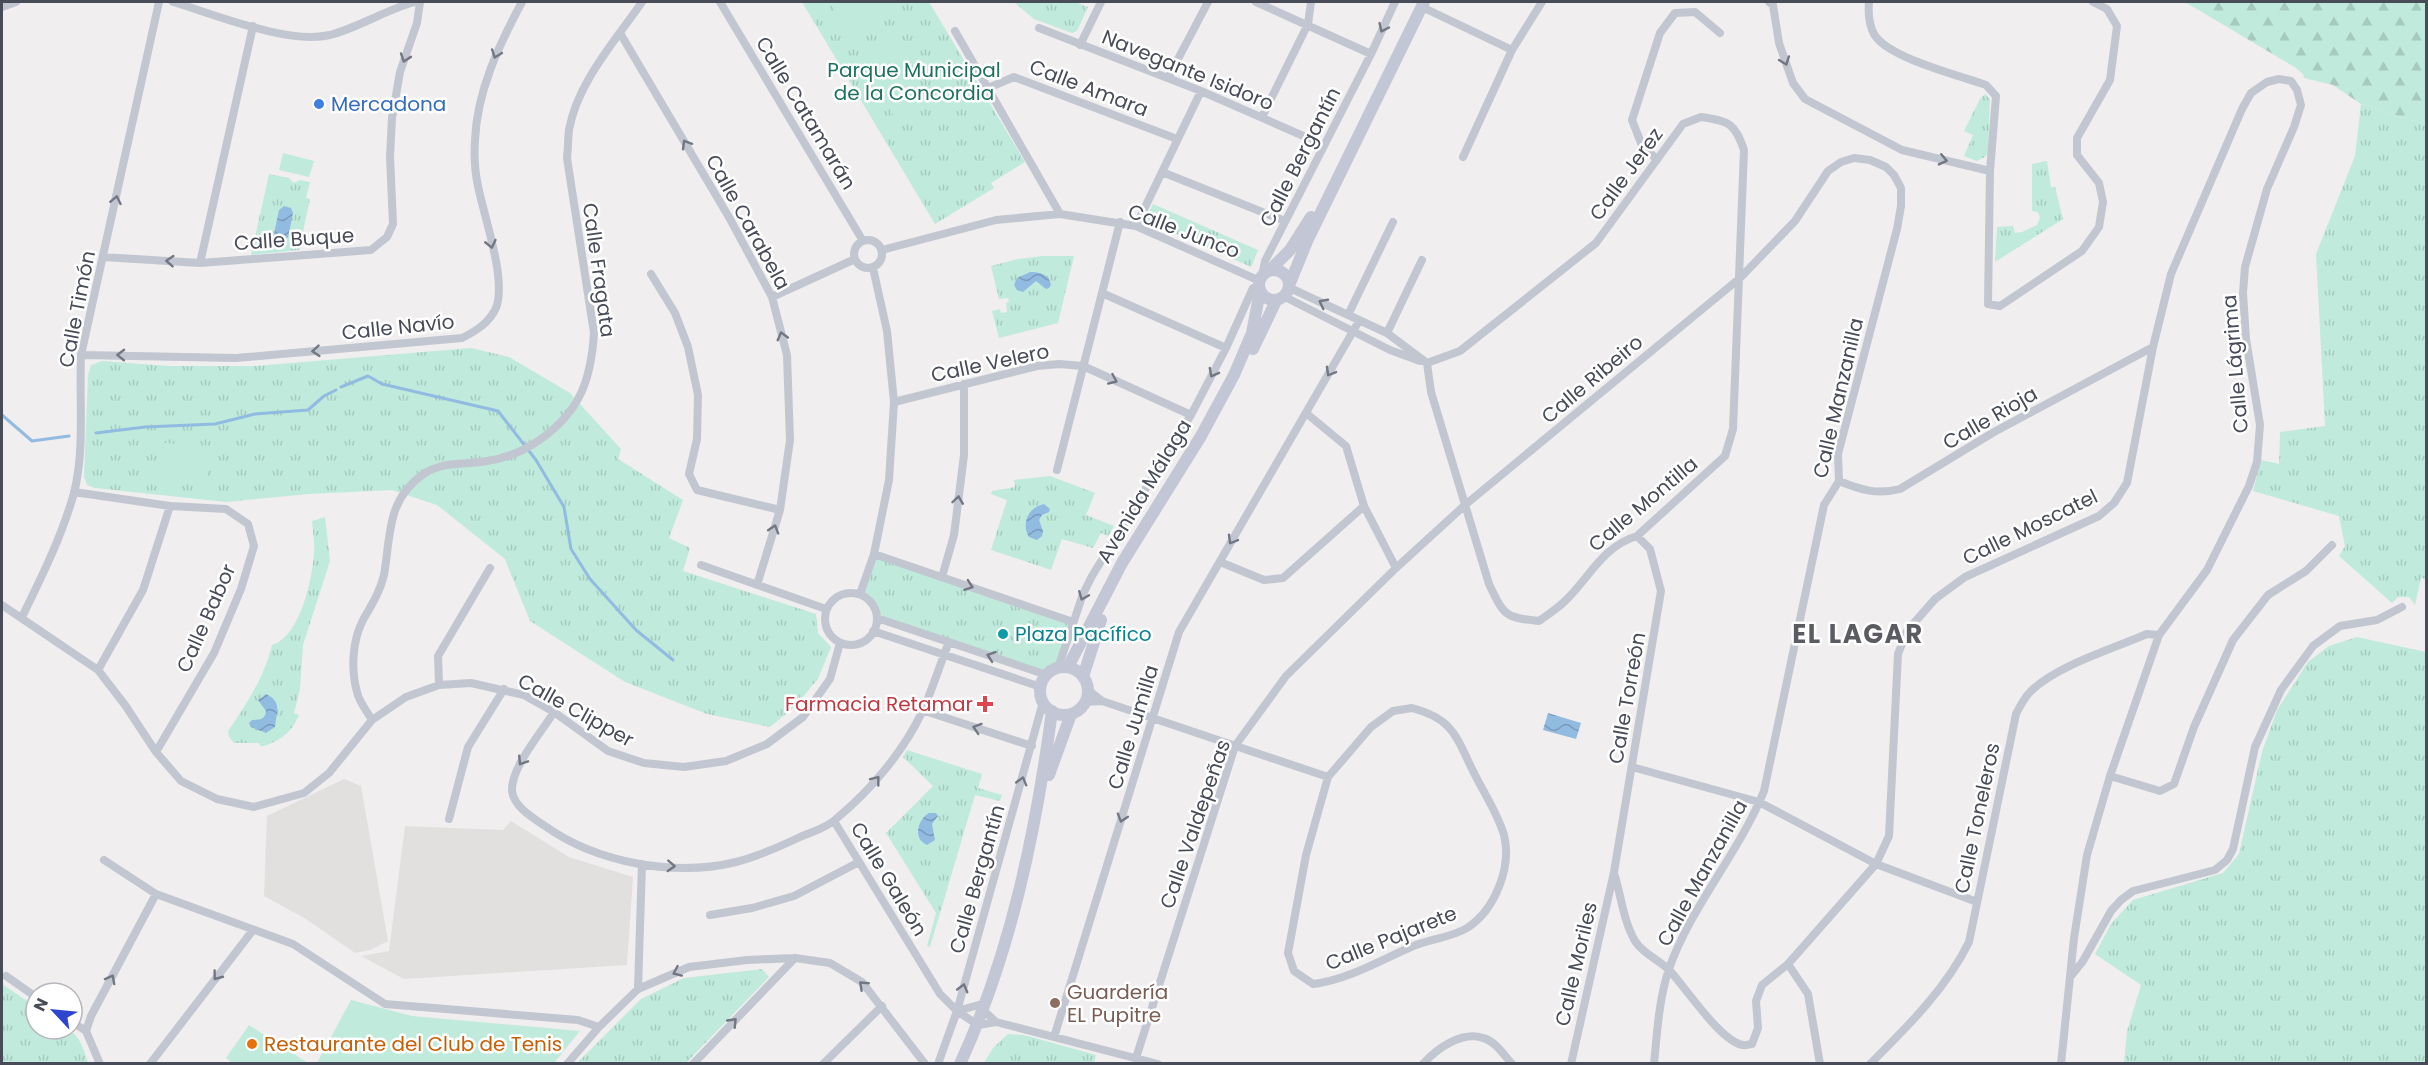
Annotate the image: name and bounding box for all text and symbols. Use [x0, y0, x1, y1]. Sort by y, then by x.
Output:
one-way arrow [1378, 21, 1390, 32]
street label: Navegante Isidoro [1098, 23, 1278, 117]
street label: Calle Catamarán [749, 31, 863, 195]
one-way arrow [491, 48, 504, 59]
one-way arrow [400, 52, 412, 63]
street label: Calle Amara [1026, 53, 1152, 123]
park label: Parque Municipal de la Concordia [827, 56, 1001, 107]
one-way arrow [1778, 56, 1791, 66]
street label: Calle Bergantín [1253, 82, 1347, 232]
place label: Mercadona [331, 90, 446, 118]
marker: Mercadona [312, 97, 326, 111]
street label: Calle Jerez [1583, 122, 1669, 226]
one-way arrow [682, 140, 693, 150]
street label: Calle Carabela [699, 149, 797, 295]
one-way arrow [1938, 153, 1948, 166]
one-way arrow [109, 195, 122, 205]
street label: Calle Junco [1124, 197, 1244, 265]
street label: Calle Fragata [576, 201, 622, 339]
street label: Calle Buque [233, 221, 355, 257]
one-way arrow [484, 239, 497, 249]
street label: Calle Timón [52, 248, 102, 370]
one-way arrow [165, 255, 174, 268]
street label: Calle Lágrima [2215, 294, 2255, 434]
one-way arrow [1318, 298, 1329, 310]
street label: Calle Navío [340, 307, 456, 347]
street label: Calle Manzanilla [1806, 315, 1870, 481]
street label: Calle Ribeiro [1535, 328, 1649, 430]
one-way arrow [777, 331, 790, 341]
street label: Calle Velero [928, 337, 1052, 389]
one-way arrow [311, 345, 320, 358]
one-way arrow [117, 349, 126, 362]
one-way arrow [1326, 366, 1338, 376]
one-way arrow [1208, 367, 1220, 378]
one-way arrow [1106, 372, 1117, 384]
street label: Calle Rioja [1938, 380, 2042, 456]
street label: Avenida Málaga [1090, 414, 1198, 568]
street label: Calle Montilla [1582, 450, 1704, 558]
street label: Calle Moscatel [1958, 482, 2102, 572]
one-way arrow [952, 495, 964, 504]
one-way arrow [767, 524, 779, 535]
one-way arrow [1228, 534, 1240, 545]
street label: Calle Babor [170, 559, 242, 677]
one-way arrow [963, 579, 974, 592]
one-way arrow [1078, 590, 1090, 601]
district label: EL LAGAR [1792, 616, 1924, 652]
place label: Plaza Pacífico [1015, 620, 1152, 648]
marker: Plaza Pacífico [996, 627, 1010, 641]
street label: Calle Torreón [1602, 630, 1652, 766]
one-way arrow [986, 651, 997, 663]
street label: Calle Jumilla [1101, 661, 1165, 793]
street label: Calle Clipper [513, 667, 639, 753]
place label: Farmacia Retamar [785, 690, 973, 718]
marker: Farmacia Retamar [978, 697, 992, 711]
one-way arrow [972, 723, 983, 735]
street label: Calle Valdepeñas [1153, 736, 1237, 912]
street label: Calle Toneleros [1947, 740, 2007, 896]
one-way arrow [518, 755, 529, 766]
one-way arrow [868, 776, 879, 787]
one-way arrow [1015, 776, 1027, 786]
street label: Calle Manzanilla [1650, 795, 1754, 951]
street label: Calle Bergantín [942, 801, 1012, 957]
one-way arrow [1117, 812, 1129, 823]
street label: Calle Galeón [844, 817, 934, 941]
one-way arrow [666, 859, 675, 872]
street label: Calle Pajarete [1321, 899, 1461, 977]
street label: Calle Moriles [1548, 899, 1604, 1029]
one-way arrow [672, 965, 683, 977]
one-way arrow [214, 969, 225, 980]
one-way arrow [104, 974, 115, 985]
place label: Guardería EL Pupitre [1067, 978, 1168, 1029]
north arrow [24, 981, 84, 1041]
one-way arrow [859, 981, 869, 992]
one-way arrow [956, 983, 968, 994]
text: N [28, 994, 54, 1015]
marker: Guardería EL Pupitre [1048, 996, 1062, 1010]
one-way arrow [726, 1018, 737, 1029]
place label: Restaurante del Club de Tenis [264, 1030, 562, 1058]
marker: Restaurante del Club de Tenis [245, 1037, 259, 1051]

